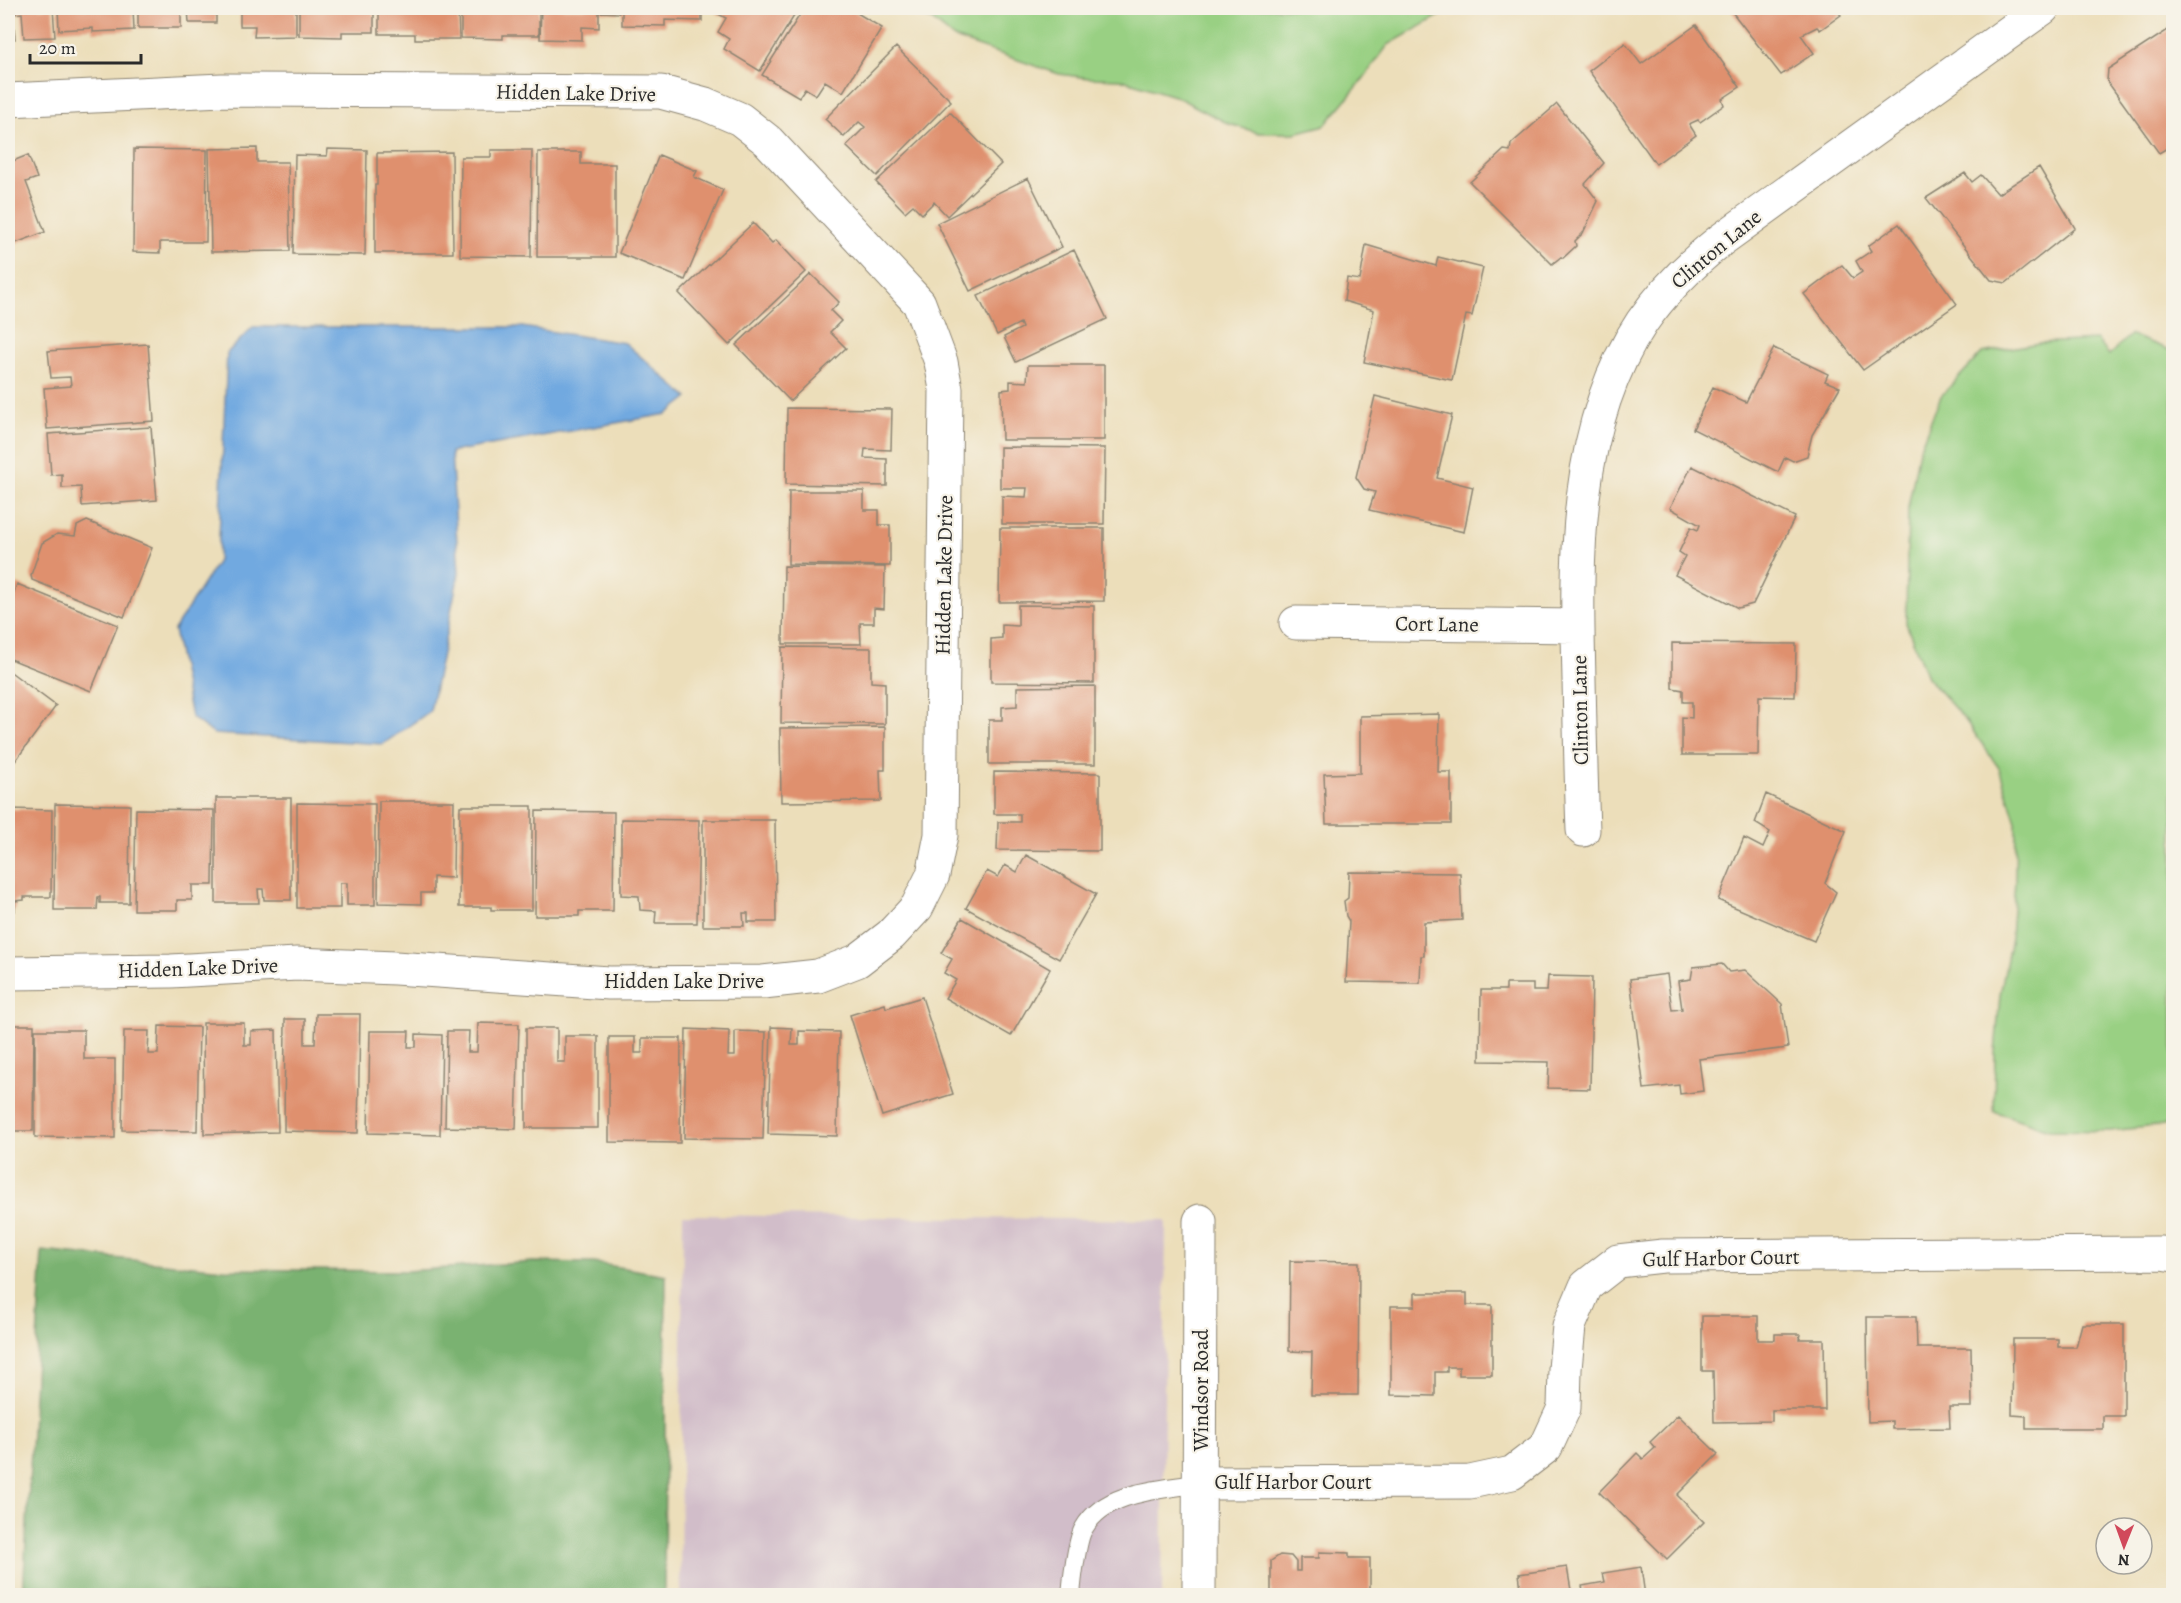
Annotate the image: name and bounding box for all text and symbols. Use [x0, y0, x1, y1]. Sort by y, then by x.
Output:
scale bar [30, 27, 141, 65]
text: 20 m [39, 36, 76, 60]
street label: Hidden Lake Drive [496, 78, 656, 108]
street label: Clinton Lane [1665, 203, 1767, 295]
street label: Hidden Lake Drive [929, 495, 959, 655]
street label: Cort Lane [1395, 609, 1479, 639]
street label: Clinton Lane [1565, 655, 1595, 765]
street label: Hidden Lake Drive [117, 951, 279, 985]
street label: Hidden Lake Drive [604, 967, 764, 995]
street label: Gulf Harbor Court [1642, 1243, 1800, 1273]
street label: Windsor Road [1187, 1328, 1215, 1452]
street label: Gulf Harbor Court [1214, 1468, 1372, 1496]
north arrow [2094, 1516, 2154, 1576]
text: N [2117, 1549, 2130, 1571]

